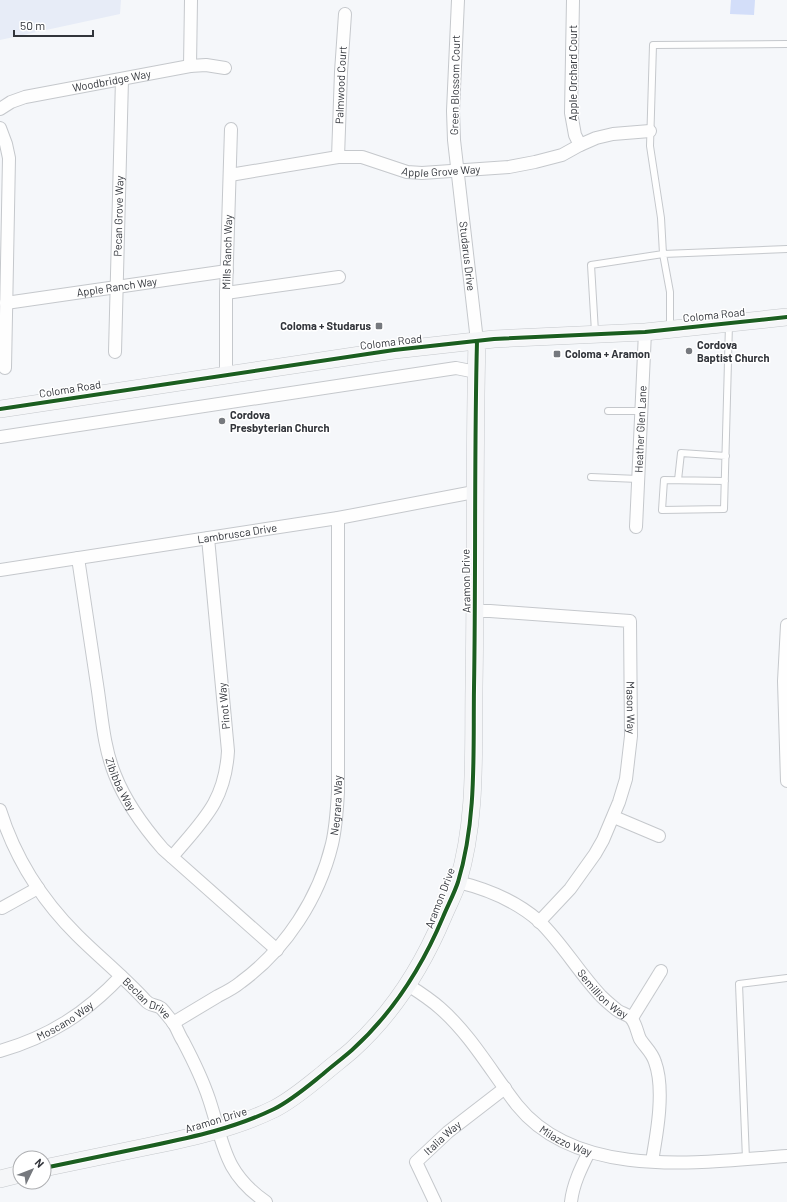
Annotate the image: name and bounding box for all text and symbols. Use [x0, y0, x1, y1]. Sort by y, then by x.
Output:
scale bar [14, 12, 93, 38]
text: 50 m [20, 18, 45, 32]
street label: Apple Orchard Court [566, 25, 579, 121]
street label: Green Blossom Court [447, 35, 462, 135]
street label: Palmwood Court [332, 45, 349, 124]
street label: Woodbridge Way [71, 66, 152, 94]
street label: Apple Grove Way [400, 162, 481, 179]
street label: Pecan Grove Way [110, 175, 126, 257]
street label: Mills Ranch Way [219, 214, 234, 290]
street label: Studarus Drive [457, 221, 478, 292]
street label: Apple Ranch Way [76, 274, 158, 299]
street label: Coloma Road [682, 305, 746, 324]
place label: Coloma + Studarus [280, 319, 371, 332]
marker: Coloma + Studarus [374, 321, 384, 331]
street label: Coloma Road [359, 331, 423, 352]
place label: Cordova Baptist Church [697, 338, 769, 364]
marker: Cordova Baptist Church [684, 346, 694, 356]
place label: Coloma + Aramon [565, 347, 650, 360]
marker: Coloma + Aramon [552, 349, 562, 359]
street label: Coloma Road [38, 377, 102, 400]
street label: Heather Glen Lane [632, 385, 649, 473]
place label: Cordova Presbyterian Church [230, 408, 329, 434]
marker: Cordova Presbyterian Church [217, 416, 227, 426]
street label: Lambrusca Drive [196, 520, 278, 546]
street label: Aramon Drive [458, 549, 473, 613]
street label: Mason Way [625, 681, 638, 734]
street label: Pinot Way [215, 682, 232, 730]
street label: Zibibba Way [103, 756, 139, 813]
street label: Negrara Way [327, 775, 344, 836]
street label: Aramon Drive [422, 866, 457, 930]
street label: Semillion Way [575, 966, 630, 1021]
street label: Beclan Drive [120, 974, 174, 1021]
street label: Moscano Way [34, 998, 96, 1043]
street label: Aramon Drive [183, 1104, 248, 1135]
street label: Italia Way [421, 1118, 463, 1157]
street label: Milazzo Way [537, 1122, 594, 1158]
north arrow [12, 1150, 52, 1190]
text: N [32, 1156, 47, 1170]

